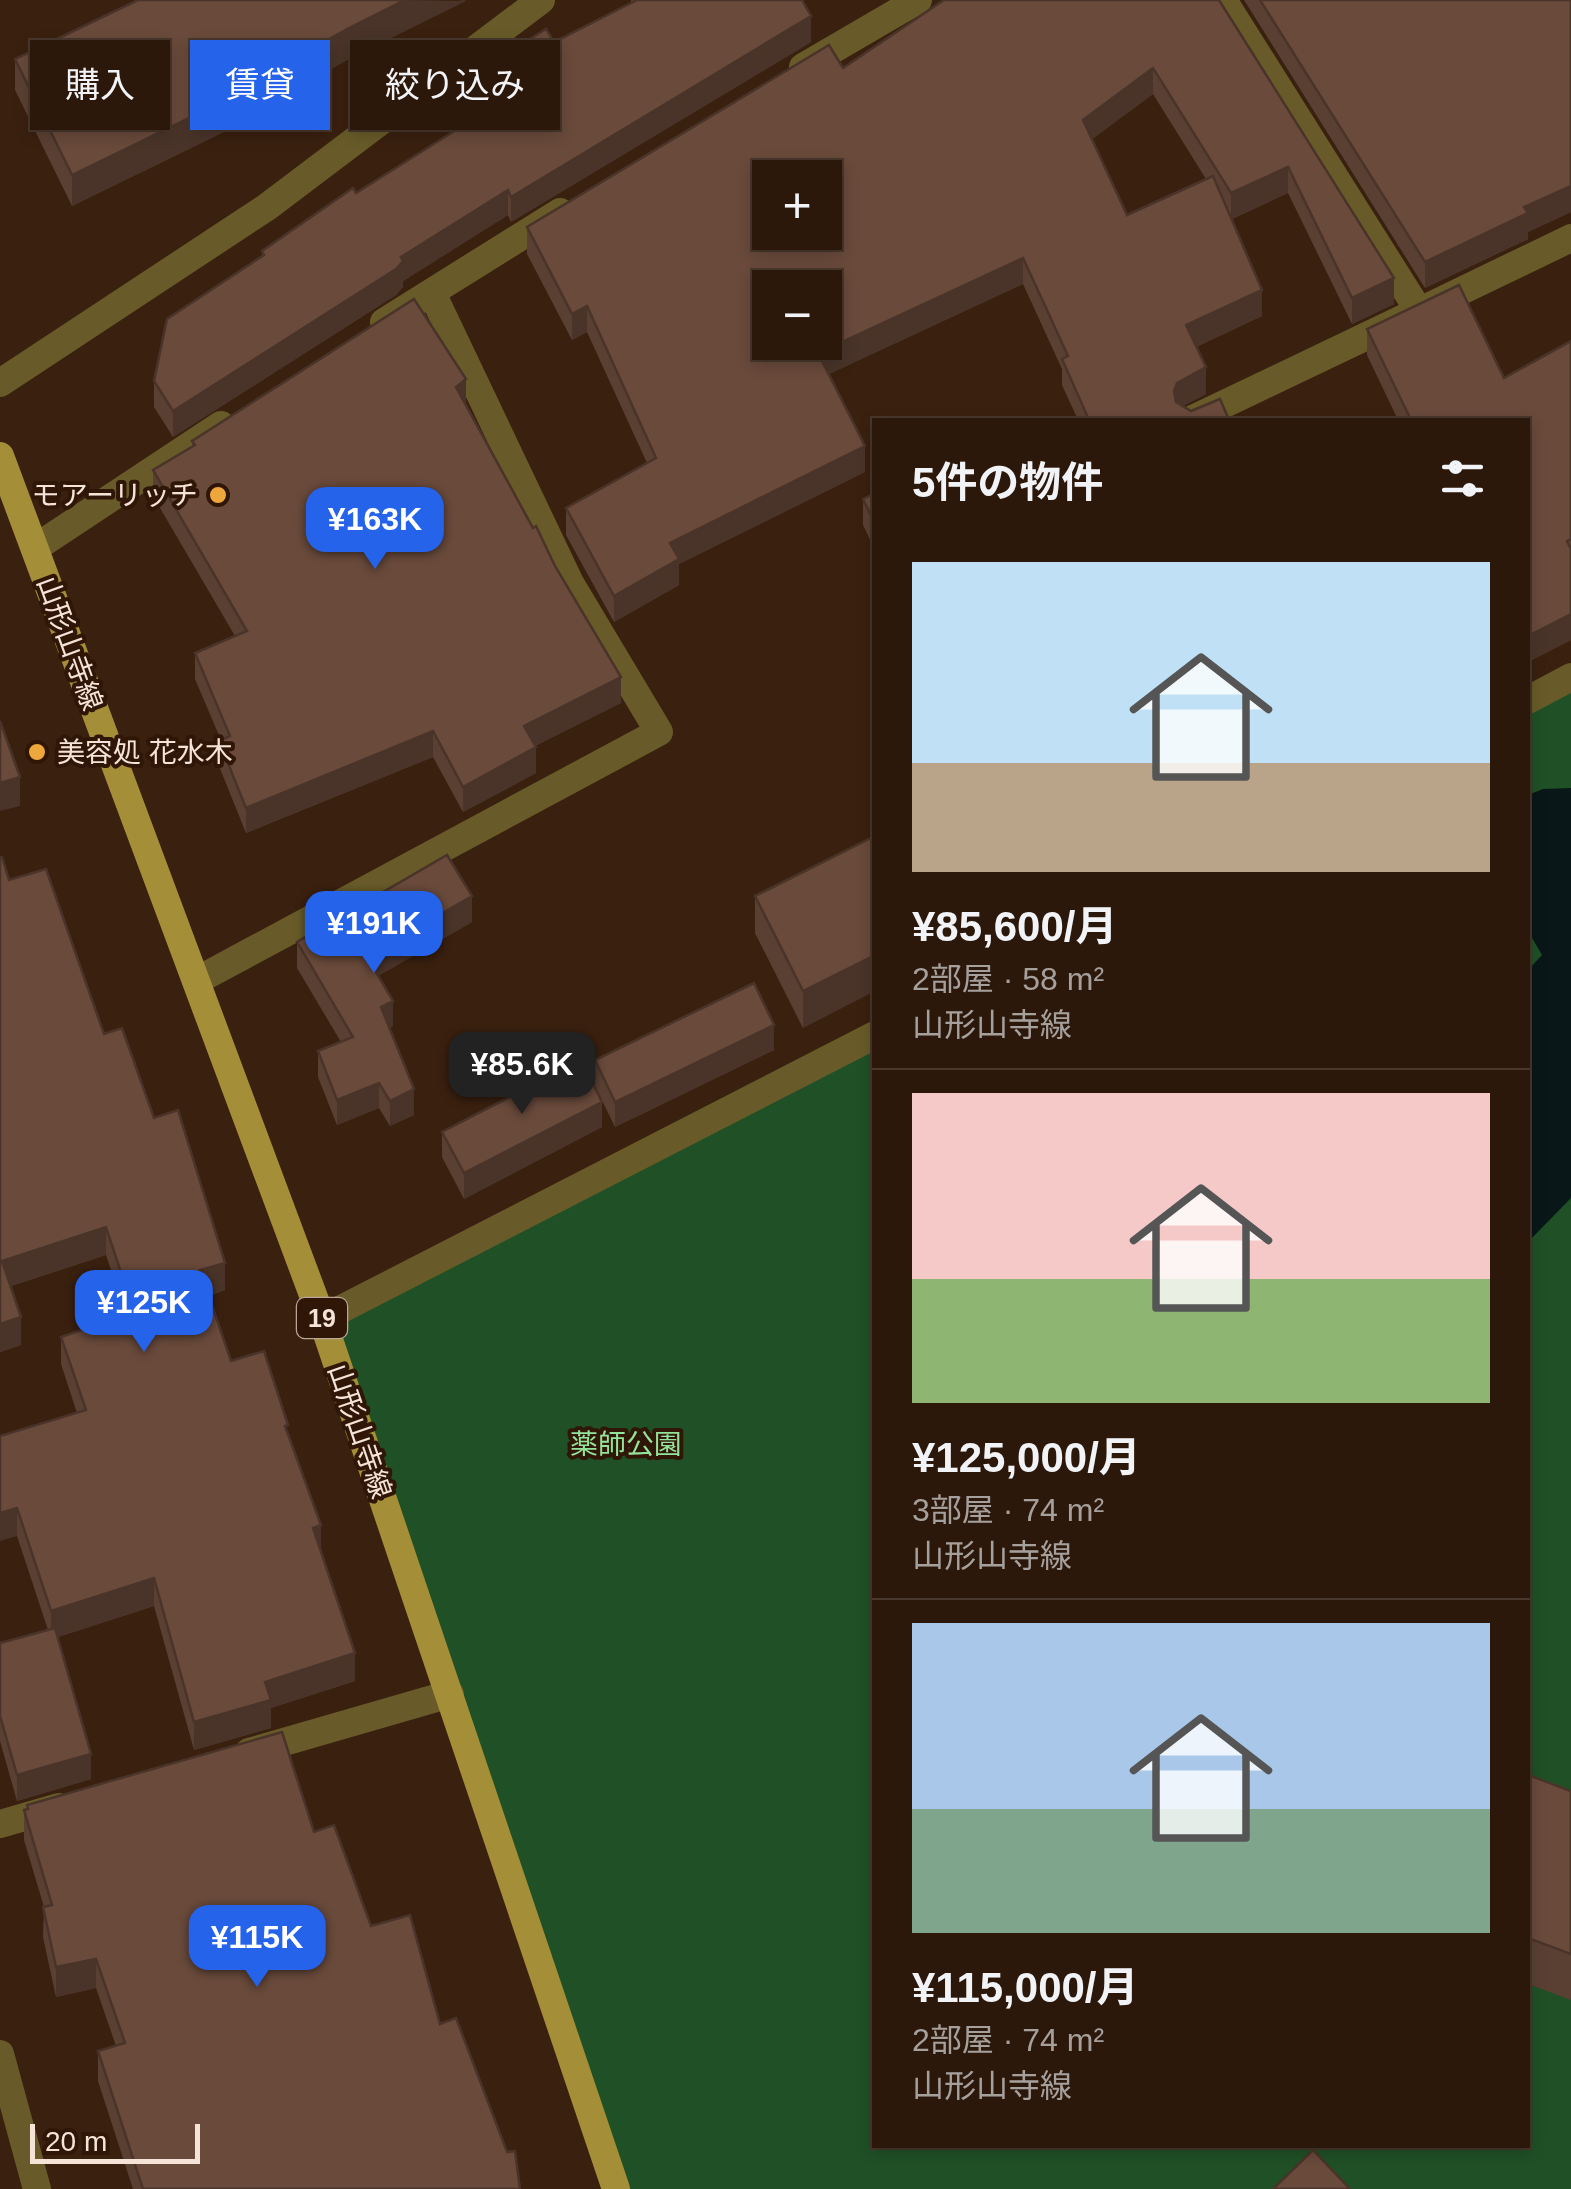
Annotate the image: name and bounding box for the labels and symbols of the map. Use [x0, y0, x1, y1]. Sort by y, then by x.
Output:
place label: モアーリッチ [32, 480, 198, 511]
marker: モアーリッチ [207, 484, 229, 506]
pin: ¥163K [305, 487, 445, 572]
street label: 山形山寺線 [31, 572, 108, 714]
place label: 美容処 花水木 [57, 737, 233, 768]
marker: 美容処 花水木 [26, 741, 48, 763]
pin: ¥191K [304, 891, 444, 976]
pin: ¥85.6K [441, 1032, 603, 1117]
pin: ¥125K [74, 1270, 214, 1355]
road number: 19 [297, 1298, 347, 1338]
street label: 山形山寺線 [322, 1360, 397, 1502]
park label: 薬師公園 [570, 1429, 682, 1460]
pin: ¥115K [187, 1905, 327, 1990]
scale bar [30, 2119, 200, 2164]

